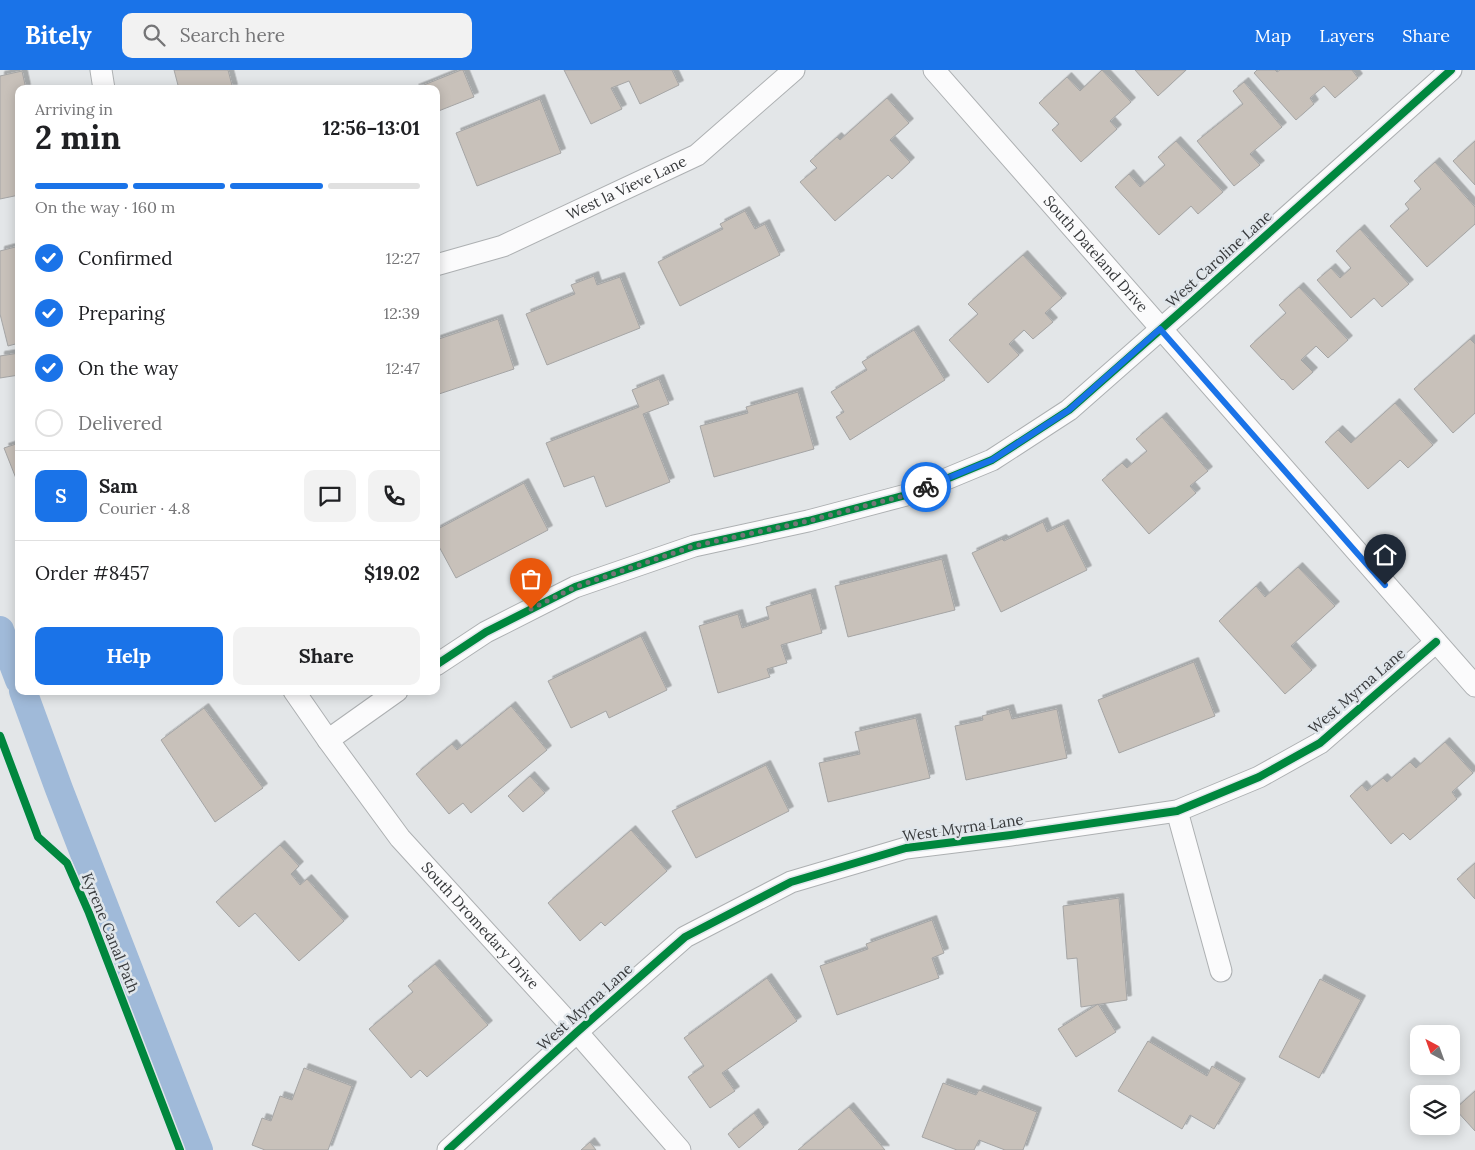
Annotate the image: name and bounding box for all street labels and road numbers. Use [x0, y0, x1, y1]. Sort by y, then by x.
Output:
street label: West la Vieve Lane [563, 151, 689, 224]
street label: South Dateland Drive [1040, 191, 1152, 316]
street label: West Caroline Lane [1162, 206, 1276, 311]
street label: West Myrna Lane [1304, 643, 1409, 738]
street label: West Myrna Lane [901, 810, 1025, 845]
street label: South Dromedary Drive [418, 858, 543, 993]
street label: Kyrene Canal Path [78, 870, 143, 996]
street label: West Myrna Lane [533, 959, 636, 1054]

